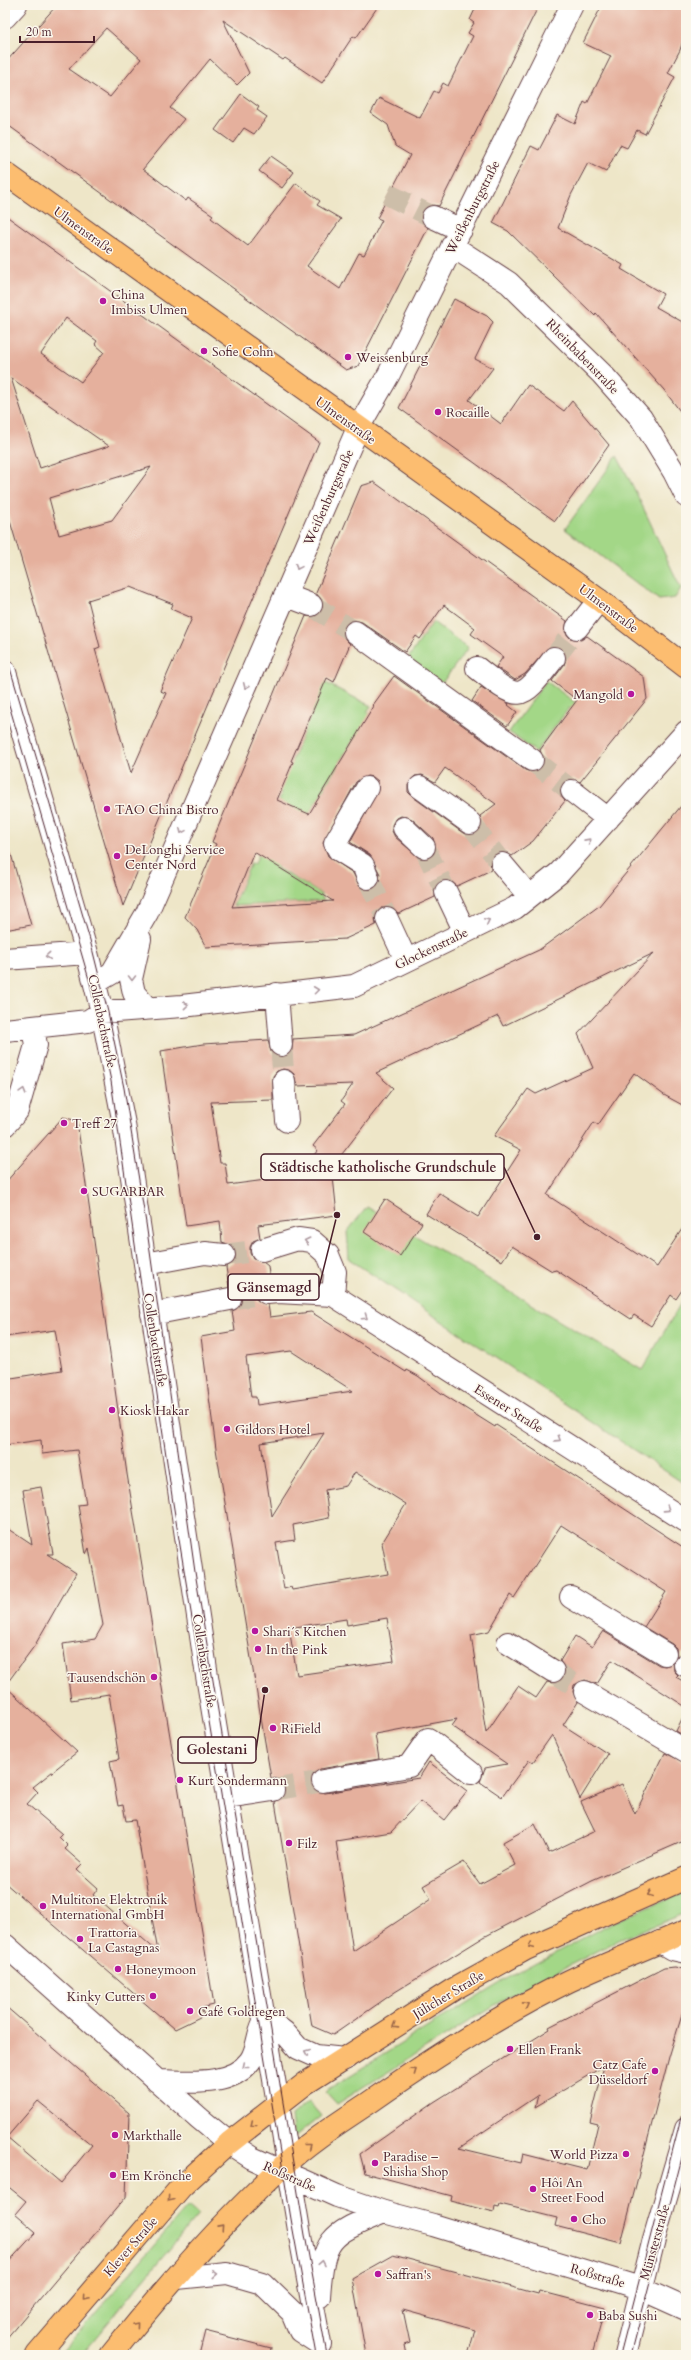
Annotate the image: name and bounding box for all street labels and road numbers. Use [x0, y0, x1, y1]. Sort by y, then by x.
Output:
street label: Weißenburgstraße [441, 157, 504, 259]
street label: Ulmenstraße [50, 203, 117, 259]
street label: Rheinbabenstraße [542, 315, 623, 398]
street label: Ulmenstraße [312, 393, 379, 449]
street label: Weißenburgstraße [299, 446, 358, 549]
street label: Ulmenstraße [575, 580, 642, 637]
street label: Glockenstraße [392, 923, 471, 974]
street label: Collenbachstraße [83, 973, 121, 1070]
street label: Collenbachstraße [139, 1292, 171, 1389]
street label: Essener Straße [470, 1380, 547, 1437]
street label: Collenbachstraße [188, 1613, 220, 1710]
street label: Jülicher Straße [408, 1966, 488, 2024]
street label: Roßstraße [260, 2157, 319, 2197]
street label: Münsterstraße [636, 2202, 674, 2282]
street label: Klever Straße [100, 2213, 162, 2281]
street label: Roßstraße [568, 2260, 627, 2292]

